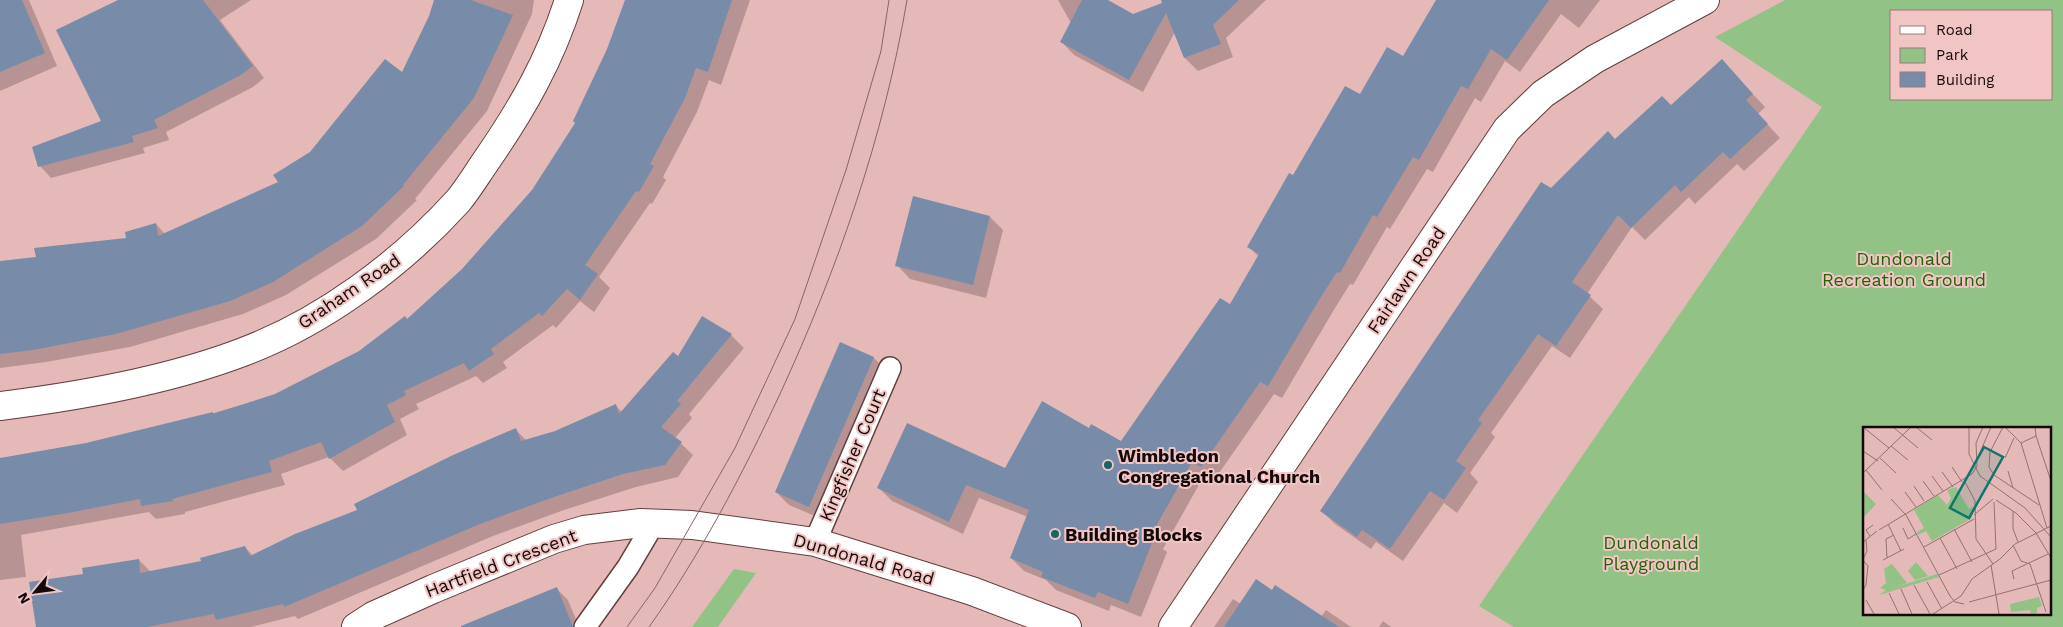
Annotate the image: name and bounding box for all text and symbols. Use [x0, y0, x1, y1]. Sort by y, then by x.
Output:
legend [1890, 10, 2053, 100]
text: Road [1936, 21, 1973, 39]
text: Park [1936, 46, 1969, 64]
text: Building [1936, 71, 1994, 89]
street label: Fairlawn Road [1363, 223, 1449, 337]
park label: Dundonald Recreation Ground [1822, 248, 1986, 290]
street label: Graham Road [294, 249, 404, 333]
street label: Kingfisher Court [815, 385, 890, 524]
inset map [1863, 427, 2050, 614]
place label: Wimbledon Congregational Church [1118, 445, 1320, 487]
marker: Wimbledon Congregational Church [1102, 459, 1114, 471]
street label: Hartfield Crescent [422, 524, 580, 602]
place label: Building Blocks [1065, 524, 1203, 545]
marker: Building Blocks [1049, 528, 1061, 540]
street label: Dundonald Road [791, 529, 937, 589]
park label: Dundonald Playground [1603, 532, 1699, 574]
north arrow [10, 567, 60, 617]
text: N [14, 590, 33, 607]

